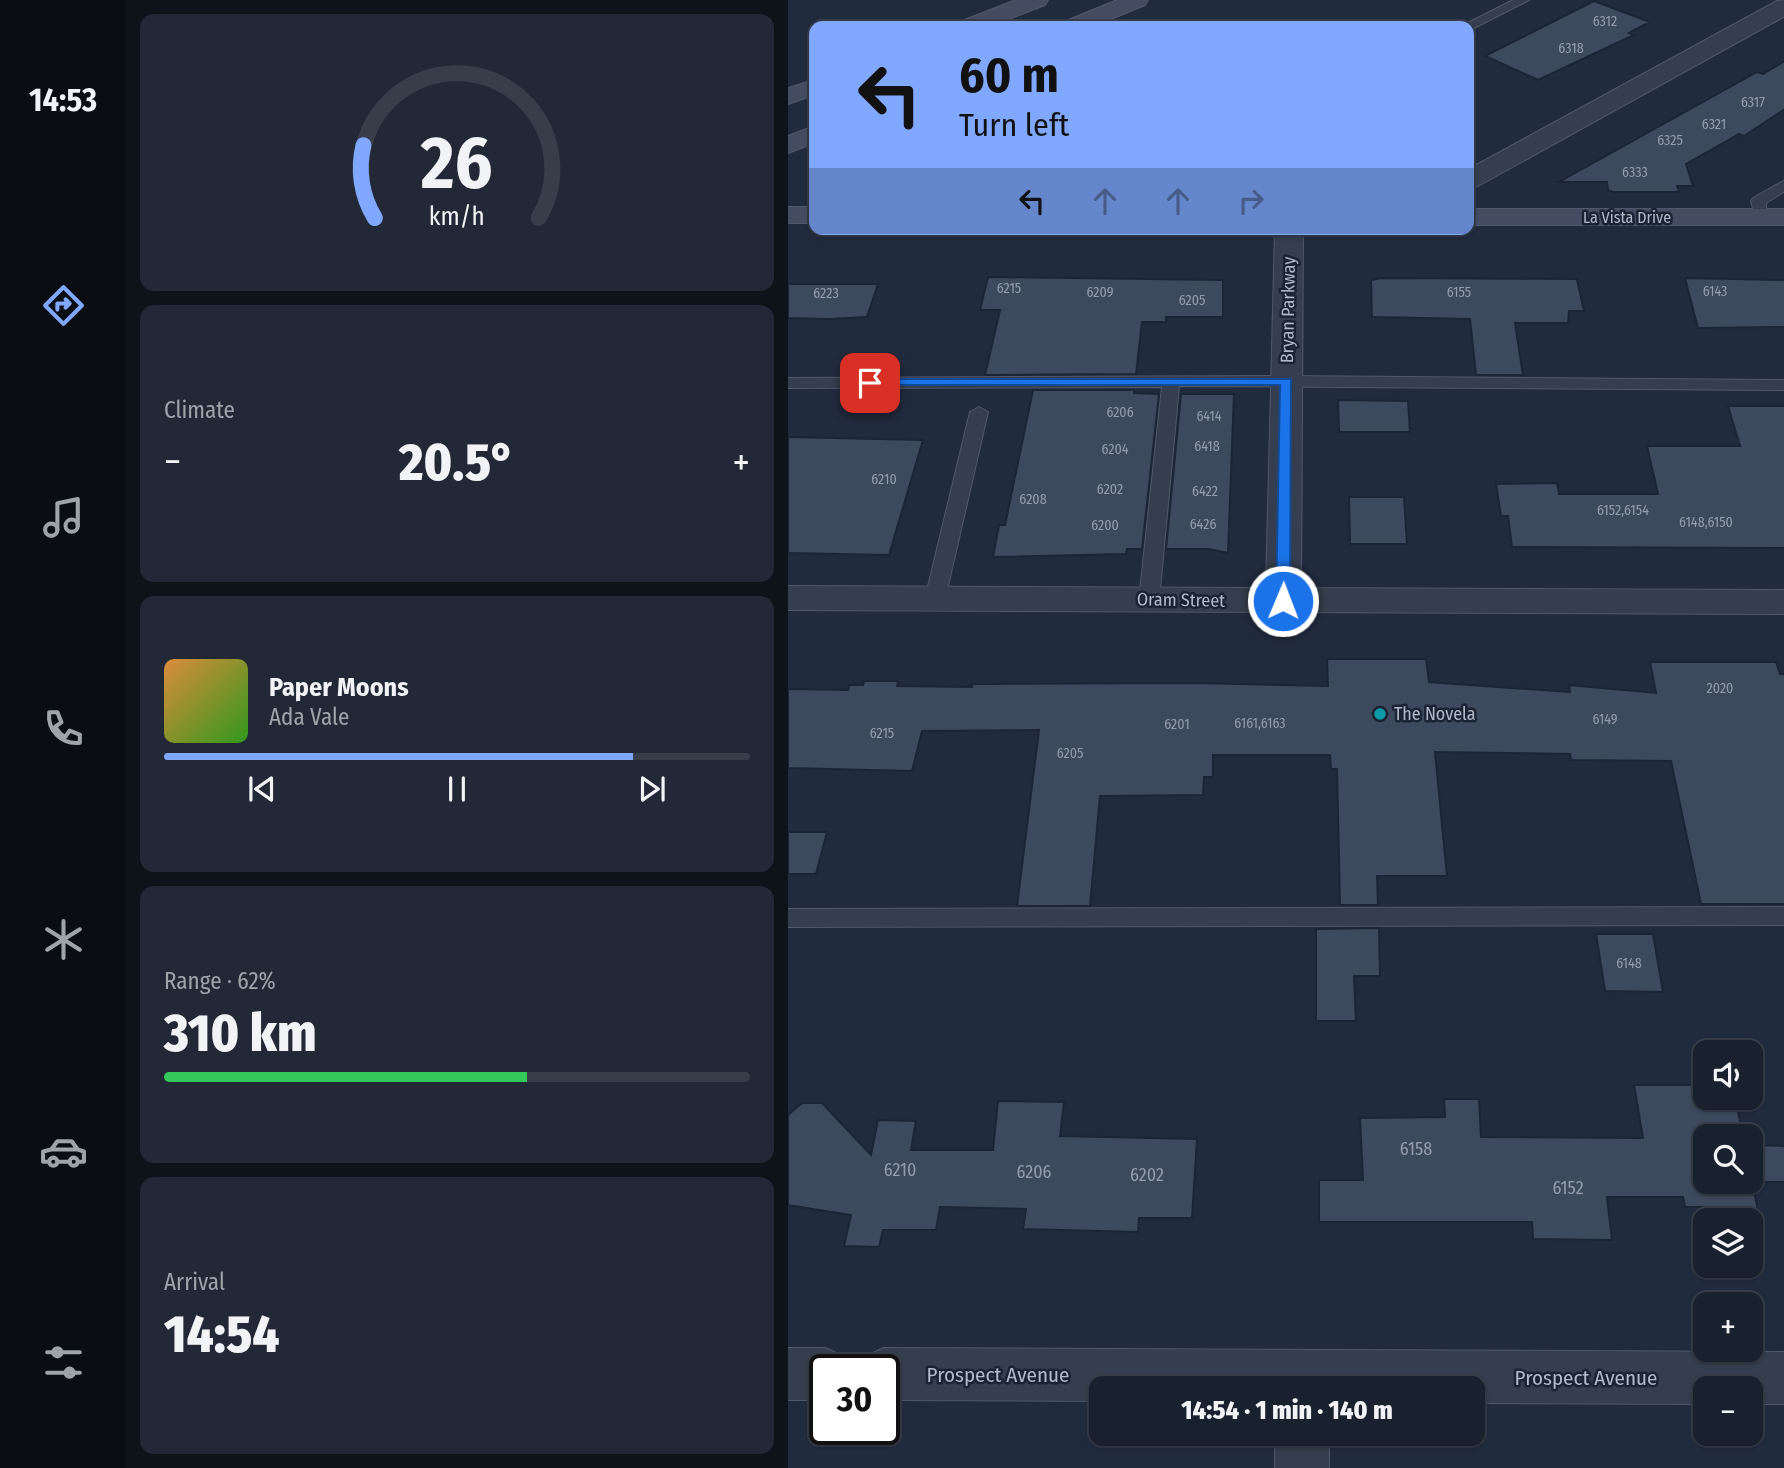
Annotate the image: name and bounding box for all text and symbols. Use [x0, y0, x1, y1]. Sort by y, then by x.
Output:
house number: 6312 [1593, 13, 1617, 30]
house number: 6318 [1558, 40, 1584, 57]
text: 60 m [959, 46, 1059, 105]
icon: left [844, 49, 935, 140]
text: 14:53 [29, 81, 97, 119]
house number: 6317 [1741, 94, 1765, 111]
text: Turn left [959, 106, 1069, 144]
house number: 6321 [1702, 116, 1726, 133]
text: 26 [420, 121, 493, 208]
house number: 6325 [1657, 132, 1683, 149]
house number: 6333 [1622, 164, 1648, 181]
icon: left [1013, 182, 1051, 220]
icon: ahead [1086, 182, 1124, 220]
icon: ahead [1159, 182, 1197, 220]
icon: right [1232, 182, 1270, 220]
text: km/h [429, 202, 485, 232]
street label: La Vista Drive [1583, 208, 1671, 227]
street label: Bryan Parkway [1276, 257, 1300, 363]
house number: 6215 [997, 280, 1021, 297]
icon: directions [39, 281, 88, 330]
house number: 6143 [1703, 283, 1727, 300]
house number: 6209 [1087, 284, 1114, 301]
house number: 6155 [1447, 284, 1471, 301]
house number: 6223 [813, 285, 839, 302]
house number: 6205 [1179, 292, 1205, 309]
pin [840, 353, 900, 413]
icon: arrive [851, 364, 889, 402]
text: Climate [164, 396, 235, 424]
house number: 6206 [1106, 404, 1134, 421]
house number: 6414 [1196, 408, 1222, 425]
text: 20.5° [399, 431, 515, 494]
house number: 6418 [1194, 438, 1220, 455]
text: − [164, 439, 181, 485]
text: + [733, 439, 750, 485]
house number: 6204 [1101, 441, 1129, 458]
house number: 6210 [871, 471, 897, 488]
house number: 6202 [1097, 481, 1123, 498]
house number: 6422 [1192, 483, 1218, 500]
house number: 6208 [1019, 491, 1047, 508]
icon: music [39, 493, 88, 542]
house number: 6152,6154 [1597, 502, 1649, 519]
house number: 6148,6150 [1679, 514, 1733, 531]
house number: 6426 [1190, 516, 1216, 533]
house number: 6200 [1091, 517, 1119, 534]
position arrow [1246, 564, 1320, 638]
street label: Oram Street [1137, 588, 1225, 612]
text: Paper Moons [269, 672, 409, 703]
house number: 2020 [1707, 680, 1733, 697]
text: Ada Vale [269, 703, 349, 731]
place label: The Novela [1394, 703, 1476, 725]
icon: phone [39, 704, 88, 753]
marker: The Novela [1372, 706, 1388, 722]
house number: 6149 [1592, 711, 1618, 728]
house number: 6161,6163 [1234, 715, 1286, 732]
house number: 6201 [1164, 716, 1190, 733]
house number: 6215 [870, 725, 894, 742]
house number: 6205 [1057, 745, 1083, 762]
icon: previous [243, 770, 281, 808]
icon: pause [438, 770, 476, 808]
icon: next [633, 770, 671, 808]
icon: climate [39, 915, 88, 964]
house number: 6148 [1616, 955, 1642, 972]
text: Range · 62% [164, 967, 276, 995]
text: 310 km [164, 1002, 316, 1065]
map controls [1693, 1040, 1763, 1446]
button: sound [1693, 1040, 1763, 1110]
button: search [1693, 1124, 1763, 1194]
icon: car [39, 1127, 88, 1176]
house number: 6158 [1400, 1138, 1432, 1160]
house number: 6210 [884, 1159, 916, 1181]
house number: 6206 [1016, 1161, 1052, 1183]
house number: 6202 [1130, 1164, 1164, 1186]
house number: 6152 [1552, 1177, 1584, 1199]
button: layers [1693, 1208, 1763, 1278]
text: Arrival [164, 1268, 225, 1296]
button: + [1693, 1292, 1763, 1362]
text: 14:54 [164, 1303, 280, 1366]
icon: filters [39, 1338, 88, 1387]
speed limit sign: 30 [809, 1354, 900, 1445]
street label: Prospect Avenue [927, 1362, 1069, 1388]
street label: Prospect Avenue [1515, 1365, 1657, 1391]
button: − [1693, 1376, 1763, 1446]
text: 14:54 · 1 min · 140 m [1181, 1395, 1393, 1426]

